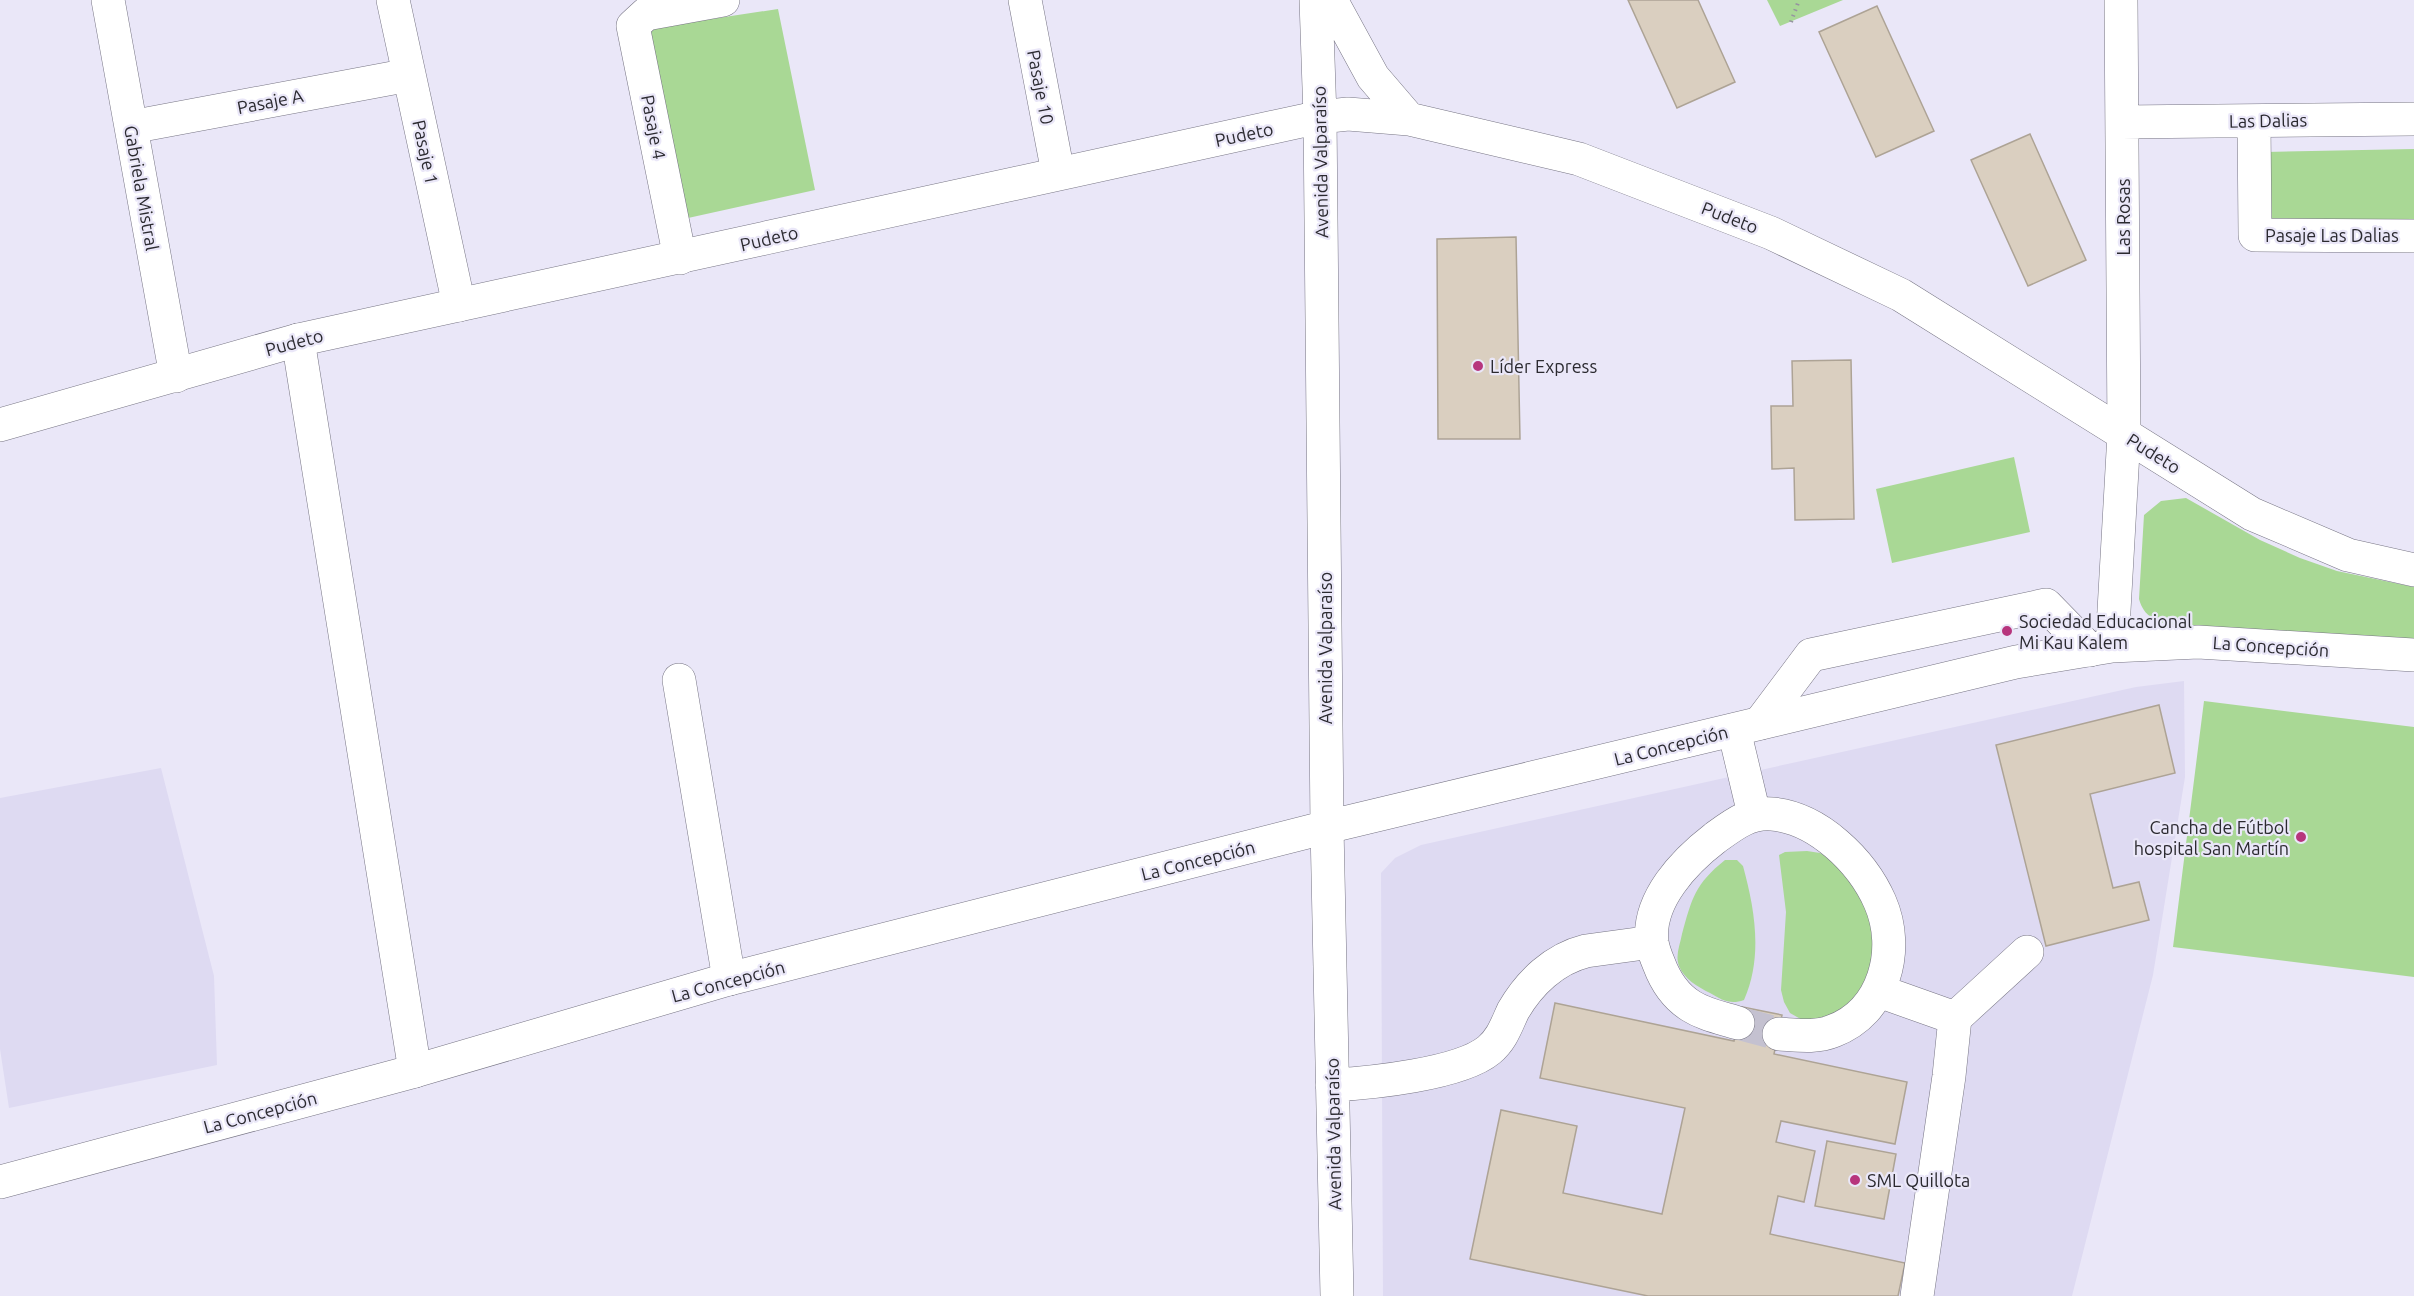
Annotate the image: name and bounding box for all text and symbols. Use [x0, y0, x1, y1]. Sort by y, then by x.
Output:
street label: Pasaje 10 [1024, 48, 1058, 126]
street label: Pasaje A [235, 85, 305, 117]
street label: Avenida Valparaíso [1309, 86, 1331, 238]
street label: Pasaje 4 [638, 93, 670, 161]
street label: Las Dalias [2229, 109, 2308, 131]
street label: Pasaje 1 [409, 118, 443, 186]
street label: Pudeto [1213, 118, 1275, 150]
street label: Gabriela Mistral [121, 124, 163, 252]
street label: Las Rosas [2113, 178, 2133, 255]
street label: Pudeto [1699, 197, 1761, 237]
street label: Pudeto [738, 222, 800, 254]
street label: Pasaje Las Dalias [2265, 225, 2399, 245]
street label: Pudeto [263, 325, 325, 359]
place label: Líder Express [1490, 356, 1597, 376]
marker: Líder Express [1471, 359, 1485, 373]
street label: Pudeto [2124, 429, 2184, 477]
street label: Avenida Valparaíso [1315, 572, 1335, 724]
place label: Sociedad Educacional Mi Kau Kalem [2019, 611, 2192, 652]
marker: Sociedad Educacional Mi Kau Kalem [2000, 624, 2014, 638]
street label: La Concepción [2212, 632, 2330, 660]
street label: La Concepción [1612, 721, 1730, 769]
place label: Cancha de Fútbol hospital San Martín [2134, 817, 2289, 858]
marker: Cancha de Fútbol hospital San Martín [2294, 830, 2308, 844]
street label: La Concepción [1139, 836, 1257, 884]
street label: La Concepción [669, 956, 787, 1006]
street label: Avenida Valparaíso [1322, 1058, 1344, 1210]
street label: La Concepción [201, 1087, 319, 1137]
place label: SML Quillota [1867, 1170, 1970, 1191]
marker: SML Quillota [1848, 1173, 1862, 1187]

